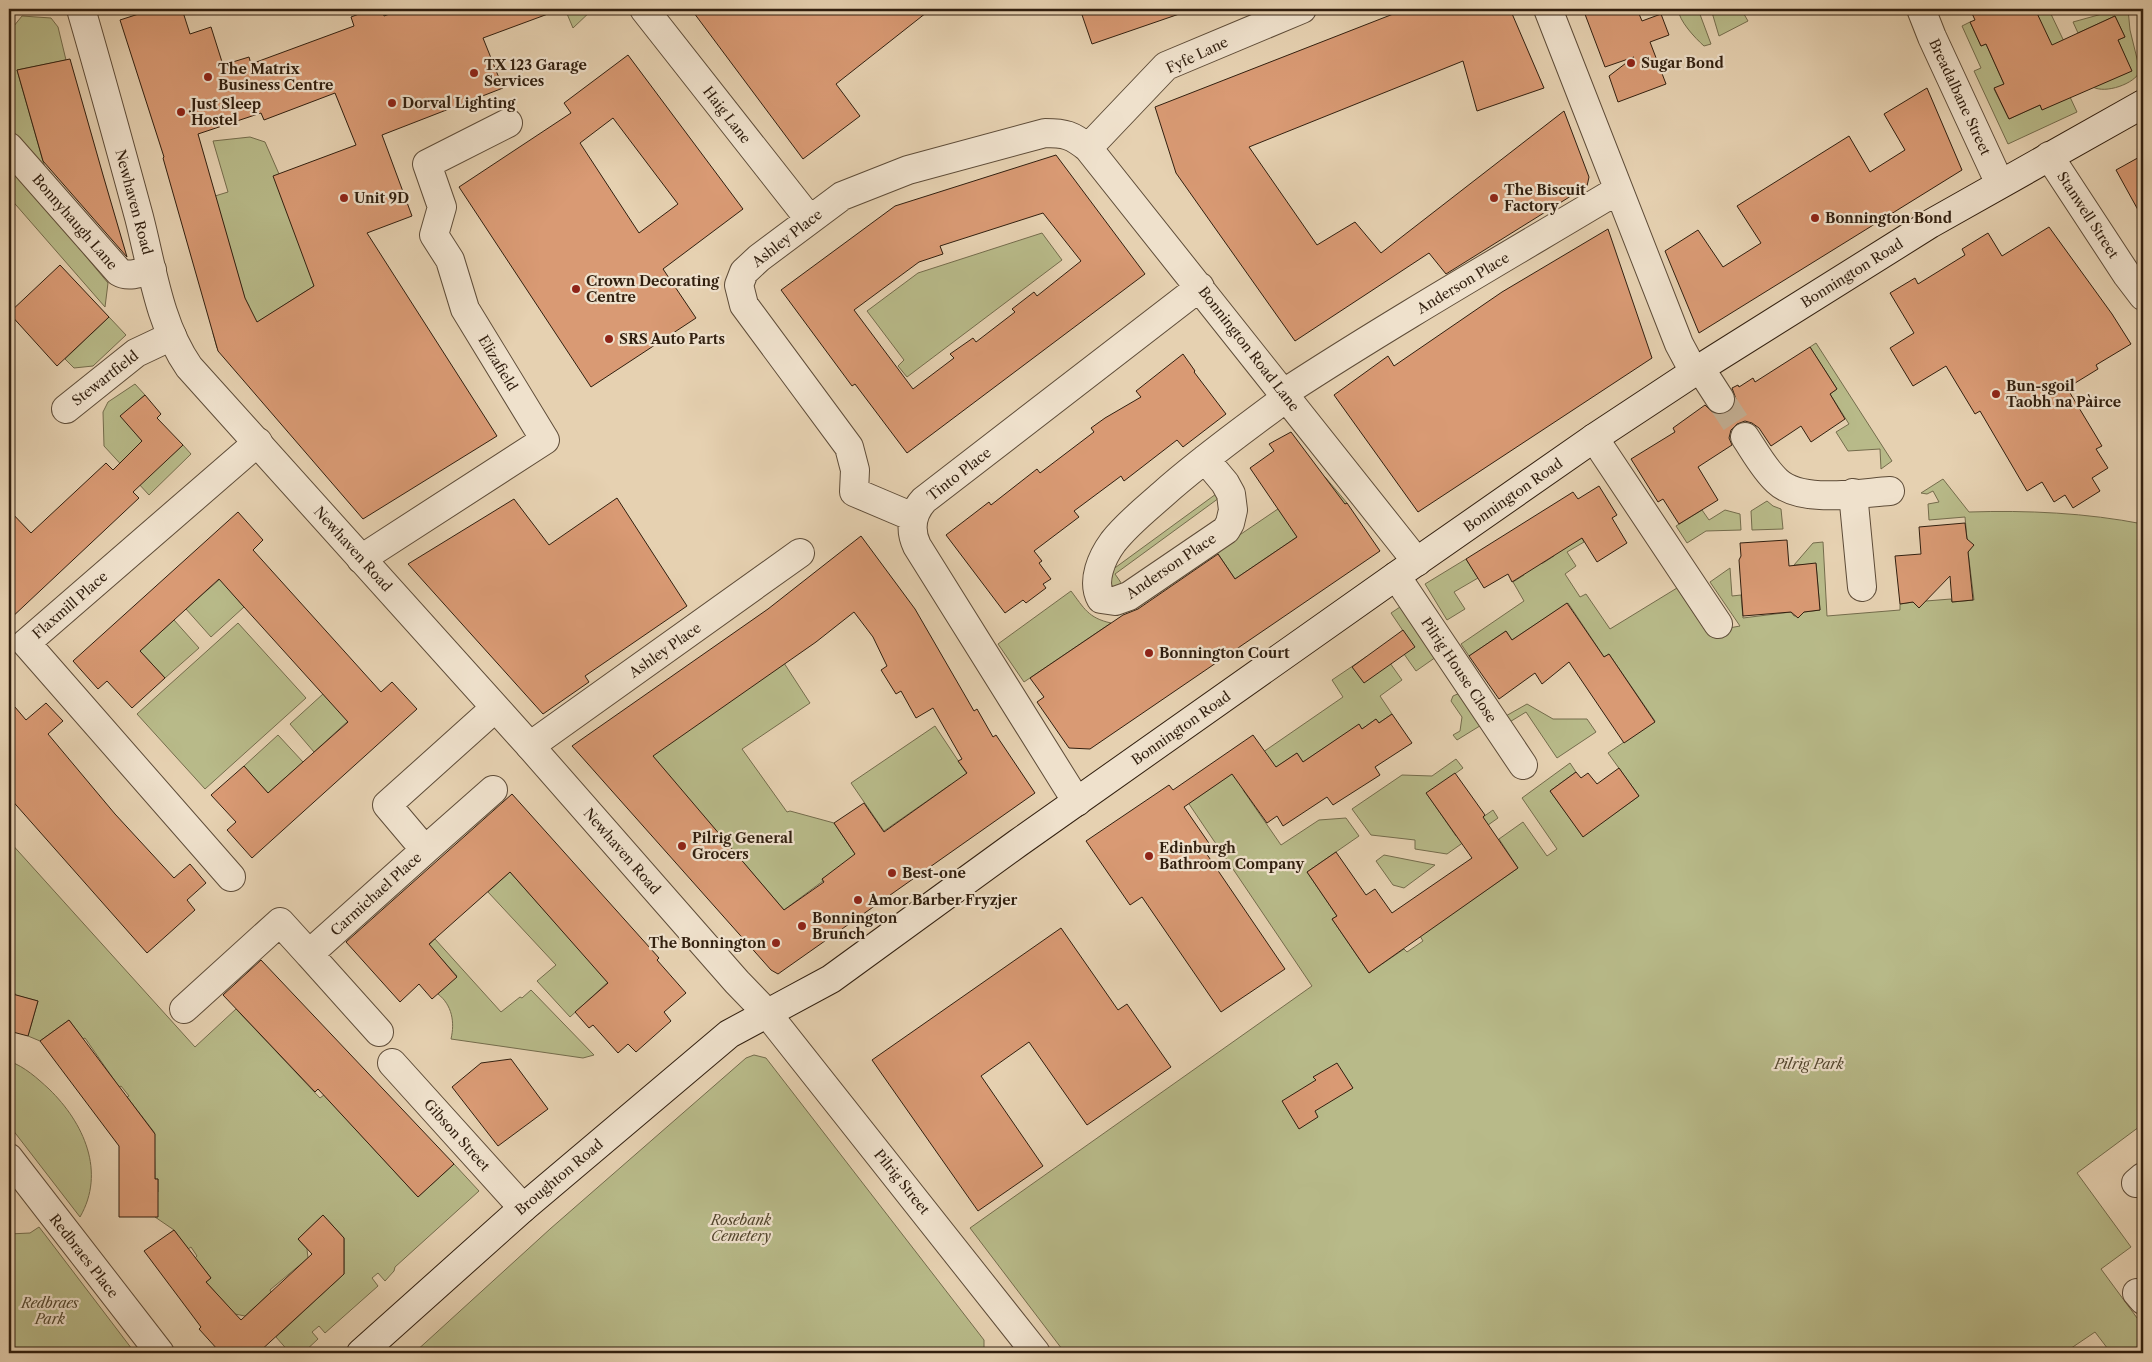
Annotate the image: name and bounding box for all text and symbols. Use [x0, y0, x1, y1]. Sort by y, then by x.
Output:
street label: Fyfe Lane [1163, 33, 1231, 77]
street label: Breadalbane Street [1925, 36, 1995, 158]
place label: Sugar Bond [1641, 54, 1724, 72]
place label: TX 123 Garage Services [484, 56, 587, 90]
marker: Sugar Bond [1625, 57, 1637, 69]
place label: The Matrix Business Centre [218, 60, 334, 94]
marker: TX 123 Garage Services [468, 67, 480, 79]
marker: The Matrix Business Centre [202, 71, 214, 83]
street label: Haig Lane [699, 83, 755, 147]
place label: Dorval Lighting [402, 94, 516, 112]
place label: Just Sleep Hostel [188, 95, 261, 129]
marker: Dorval Lighting [386, 97, 398, 109]
marker: Just Sleep Hostel [175, 106, 187, 118]
street label: Newhaven Road [111, 147, 157, 257]
street label: Stanwell Street [2053, 168, 2123, 262]
street label: Bonnyhaugh Lane [29, 170, 122, 274]
place label: The Biscuit Factory [1504, 181, 1586, 215]
place label: Unit 9D [354, 189, 409, 207]
marker: Unit 9D [338, 192, 350, 204]
marker: The Biscuit Factory [1488, 192, 1500, 204]
street label: Ashley Place [748, 205, 826, 272]
place label: Bonnington Bond [1825, 209, 1953, 227]
marker: Bonnington Bond [1809, 212, 1821, 224]
street label: Bonnington Road [1798, 234, 1907, 312]
street label: Anderson Place [1413, 248, 1513, 318]
place label: Crown Decorating Centre [586, 272, 720, 306]
marker: Crown Decorating Centre [570, 283, 582, 295]
street label: Bonnington Road Lane [1195, 283, 1304, 415]
place label: SRS Auto Parts [619, 330, 725, 348]
street label: Elizafield [474, 332, 522, 395]
marker: SRS Auto Parts [603, 333, 615, 345]
street label: Stewartfield [68, 346, 142, 410]
place label: Bun-sgoil Taobh na Pàirce [2006, 377, 2121, 411]
marker: Bun-sgoil Taobh na Pàirce [1990, 388, 2002, 400]
street label: Tinto Place [923, 443, 995, 505]
street label: Bonnington Road [1460, 454, 1566, 536]
street label: Newhaven Road [310, 503, 396, 596]
street label: Anderson Place [1122, 529, 1219, 603]
street label: Flaxmill Place [29, 567, 112, 643]
street label: Pilrig House Close [1417, 614, 1501, 726]
street label: Ashley Place [625, 618, 705, 682]
place label: Bonnington Court [1159, 644, 1290, 662]
marker: Bonnington Court [1143, 647, 1155, 659]
street label: Bonnington Road [1128, 687, 1234, 769]
street label: Newhaven Road [580, 804, 665, 898]
place label: Pilrig General Grocers [692, 829, 793, 863]
place label: Edinburgh Bathroom Company [1159, 839, 1305, 873]
marker: Pilrig General Grocers [676, 840, 688, 852]
street label: Carmichael Place [327, 848, 425, 940]
marker: Edinburgh Bathroom Company [1143, 850, 1155, 862]
place label: Best-one [902, 864, 966, 882]
marker: Best-one [886, 867, 898, 879]
place label: Amor Barber Fryzjer [867, 891, 1018, 909]
marker: Amor Barber Fryzjer [852, 894, 864, 906]
place label: Bonnington Brunch [812, 909, 898, 943]
marker: Bonnington Brunch [796, 920, 808, 932]
place label: The Bonnington [648, 934, 766, 952]
marker: The Bonnington [770, 937, 782, 949]
park label: Pilrig Park [1773, 1055, 1844, 1073]
street label: Gibson Street [420, 1095, 494, 1175]
street label: Broughton Road [511, 1135, 607, 1219]
street label: Pilrig Street [870, 1146, 934, 1218]
street label: Redbraes Place [46, 1210, 123, 1302]
park label: Rosebank Cemetery [710, 1211, 772, 1245]
park label: Redbraes Park [20, 1294, 80, 1328]

